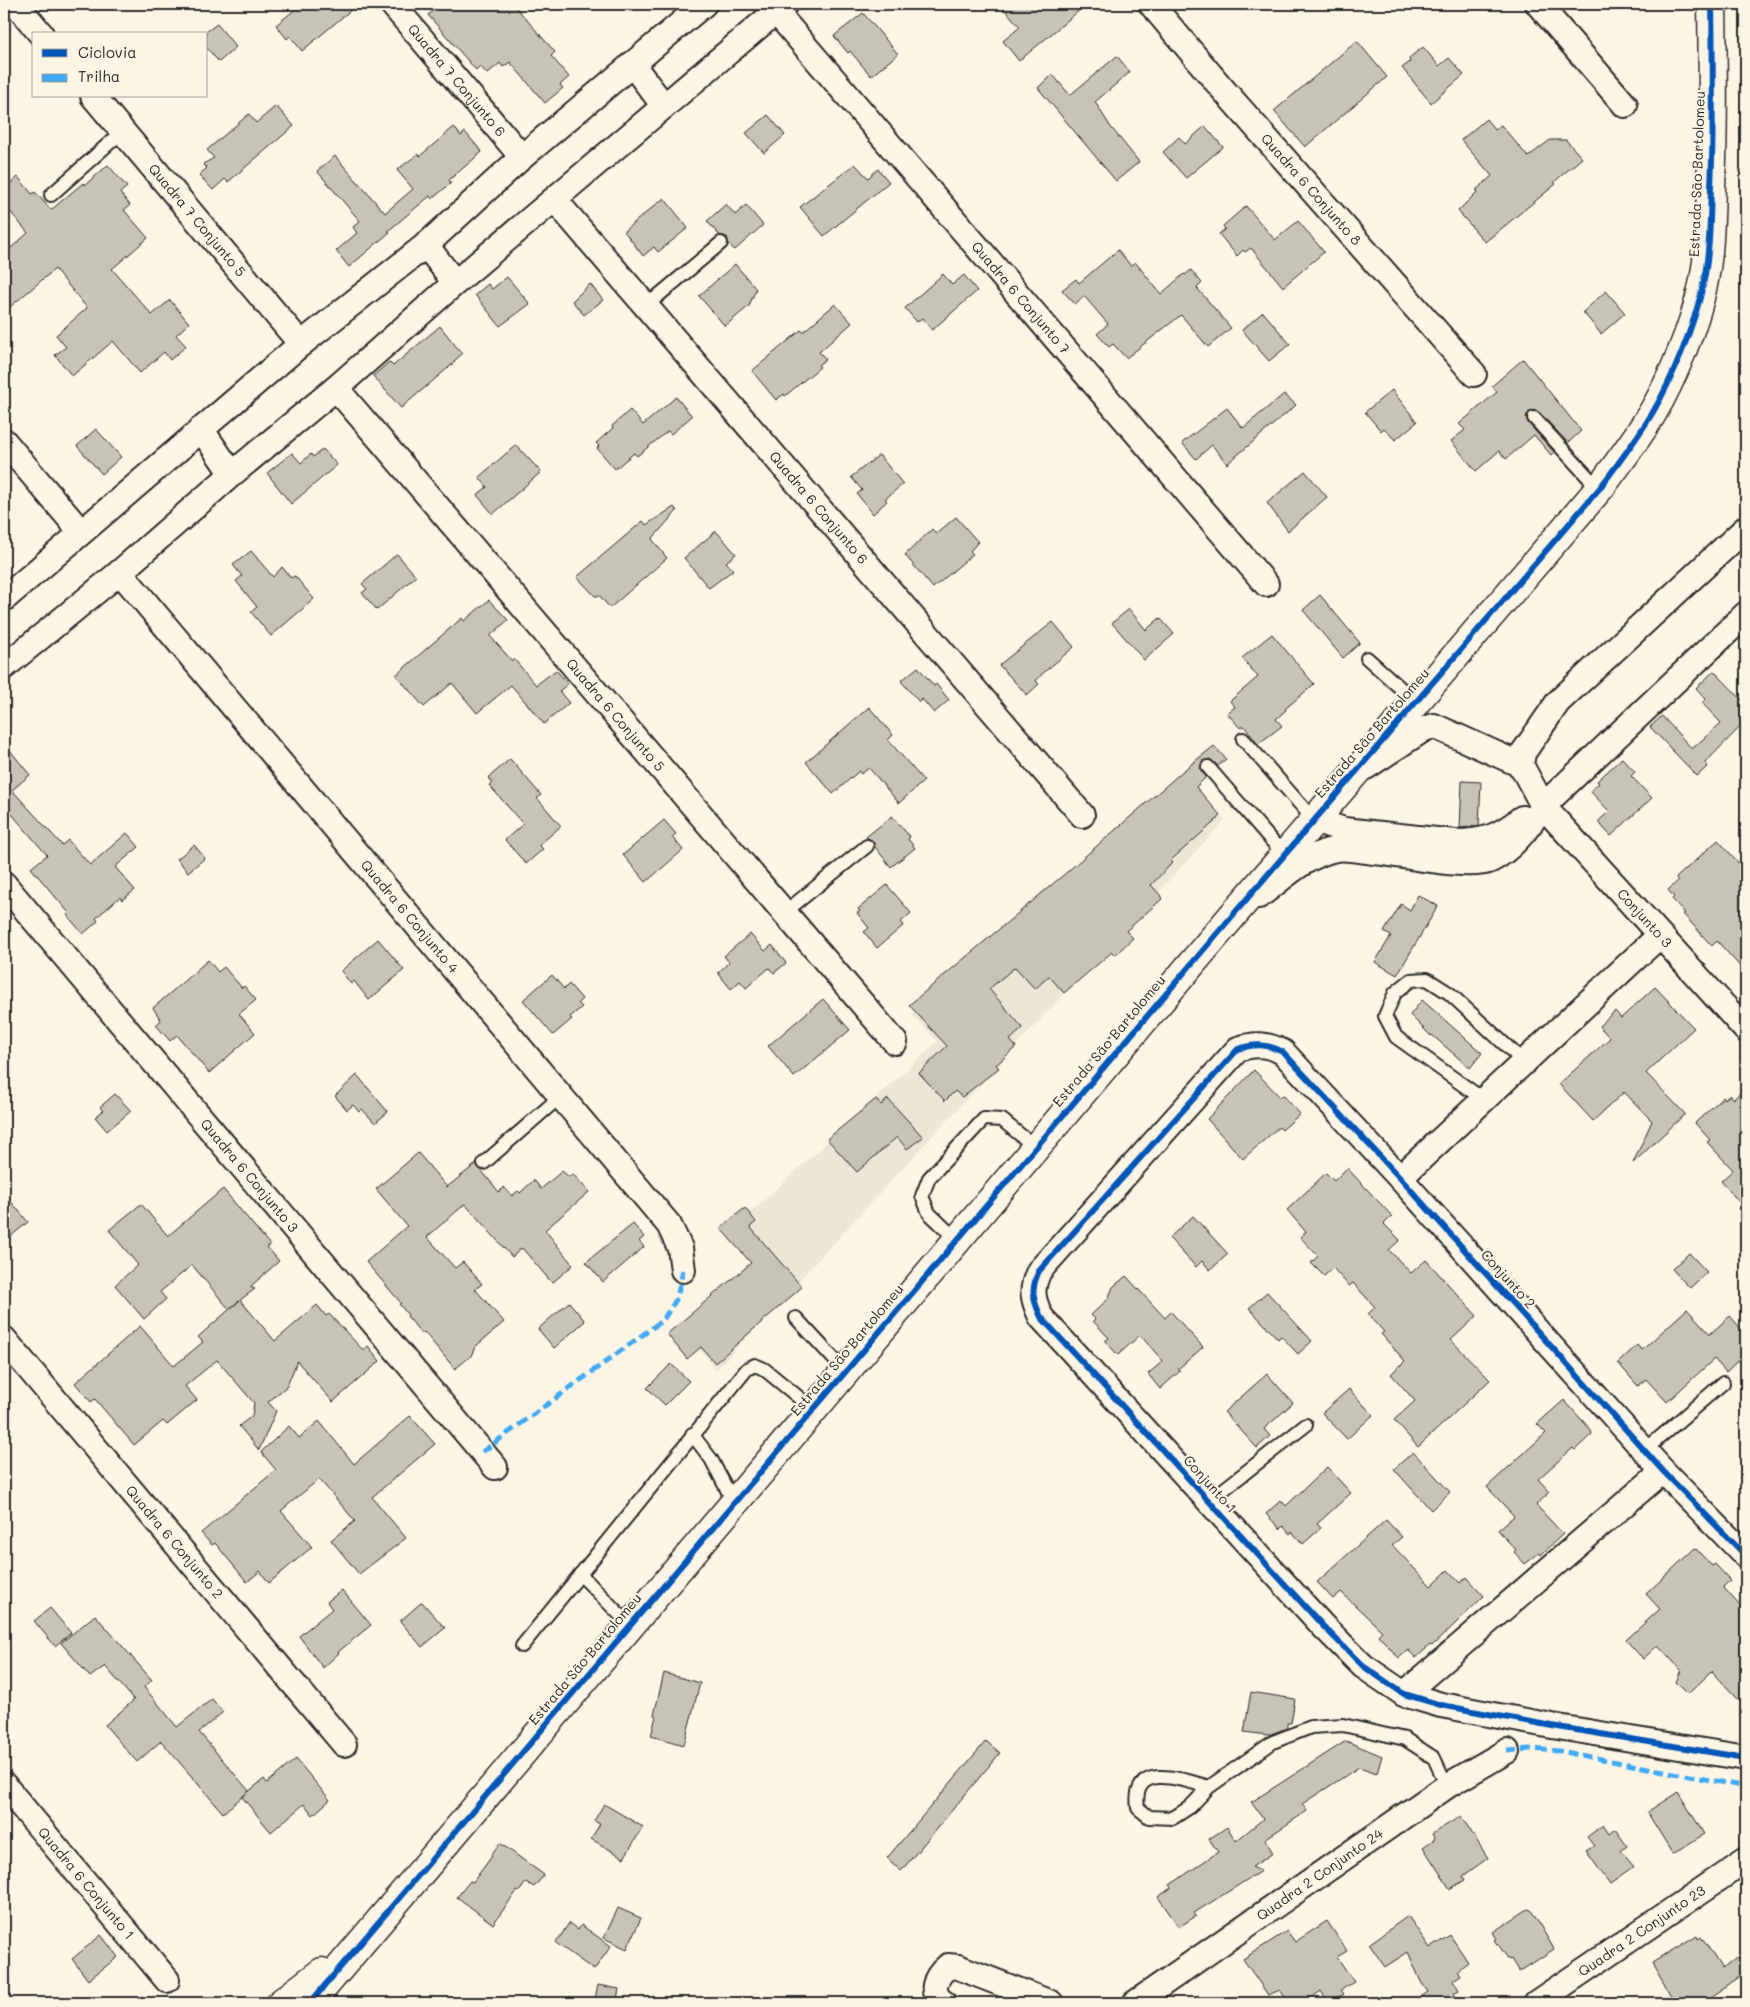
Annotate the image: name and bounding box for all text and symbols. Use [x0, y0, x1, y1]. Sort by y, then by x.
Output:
street label: Quadra 7 Conjunto 6 [404, 19, 510, 140]
legend [32, 32, 208, 98]
text: Ciclovia [78, 42, 137, 62]
text: Trilha [78, 66, 120, 86]
street label: Estrada São Bartolomeu [1684, 90, 1709, 257]
street label: Quadra 6 Conjunto 8 [1257, 129, 1366, 249]
street label: Quadra 7 Conjunto 5 [145, 159, 250, 280]
street label: Quadra 6 Conjunto 7 [967, 237, 1075, 358]
street label: Quadra 6 Conjunto 6 [765, 447, 873, 568]
street label: Quadra 6 Conjunto 5 [562, 654, 669, 775]
street label: Estrada São Bartolomeu [1310, 664, 1433, 802]
street label: Quadra 6 Conjunto 4 [357, 855, 464, 978]
street label: Conjunto 3 [1613, 884, 1677, 951]
street label: Estrada São Bartolomeu [1048, 971, 1169, 1111]
street label: Quadra 6 Conjunto 3 [197, 1114, 303, 1236]
street label: Conjunto 2 [1477, 1245, 1540, 1312]
street label: Estrada São Bartolomeu [786, 1280, 907, 1420]
street label: Conjunto 1 [1179, 1451, 1241, 1517]
street label: Quadra 6 Conjunto 2 [122, 1481, 228, 1602]
street label: Estrada São Bartolomeu [524, 1589, 645, 1729]
street label: Quadra 6 Conjunto 1 [34, 1823, 139, 1943]
street label: Quadra 2 Conjunto 24 [1252, 1823, 1387, 1925]
street label: Quadra 2 Conjunto 23 [1574, 1880, 1709, 1981]

